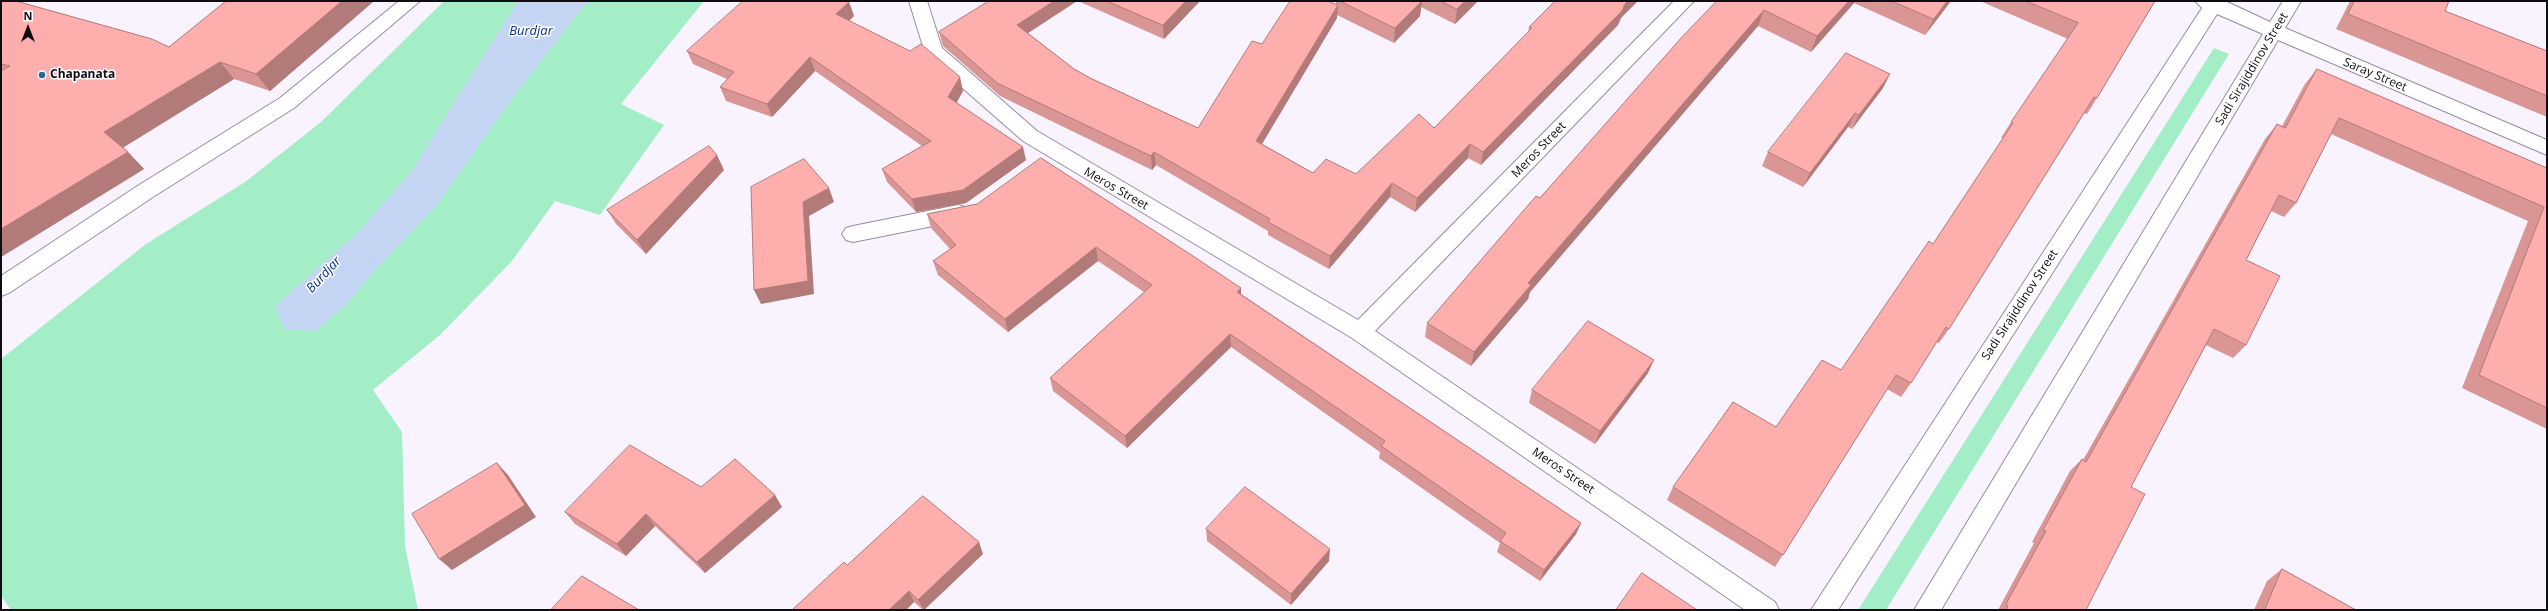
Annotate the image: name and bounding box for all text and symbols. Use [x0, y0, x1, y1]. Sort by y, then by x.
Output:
north arrow [8, 8, 48, 48]
text: N [24, 8, 32, 23]
street label: Sadi Sirajiddinov Street [2213, 10, 2291, 128]
water label: Burdjar [509, 23, 553, 39]
street label: Saray Street [2341, 55, 2409, 95]
place label: Chapanata [50, 68, 115, 82]
marker: Chapanata [37, 70, 47, 80]
street label: Meros Street [1509, 119, 1569, 181]
street label: Meros Street [1081, 165, 1151, 213]
street label: Sadi Sirajiddinov Street [1979, 247, 2061, 363]
water label: Burdjar [303, 254, 345, 296]
street label: Meros Street [1529, 445, 1597, 497]

